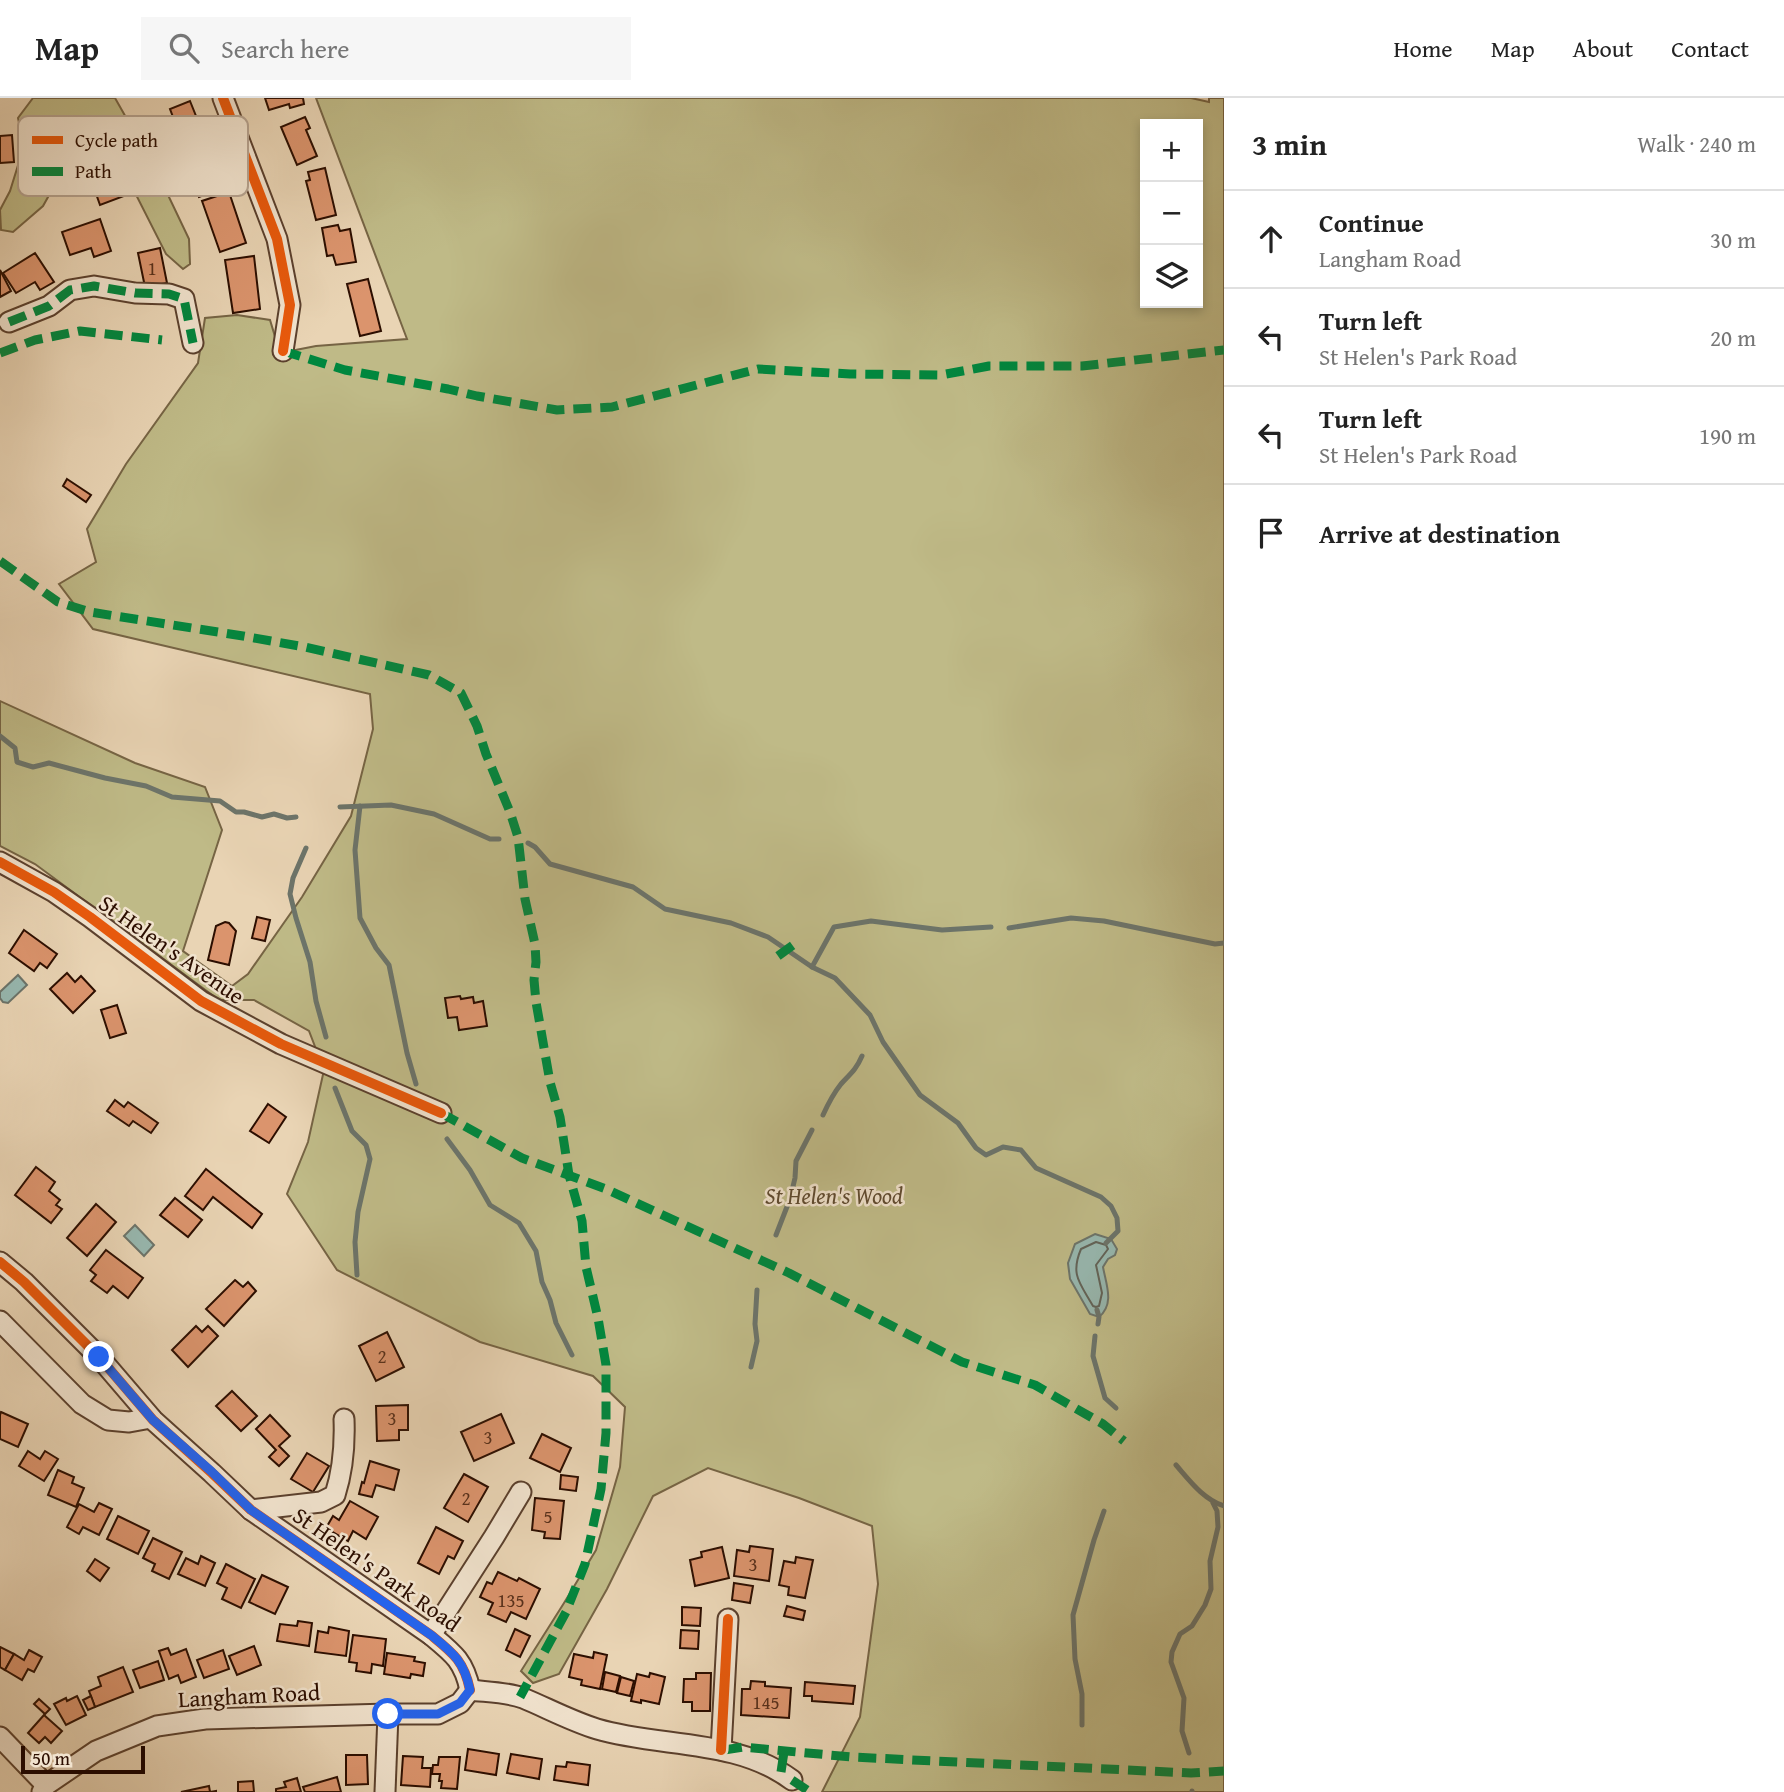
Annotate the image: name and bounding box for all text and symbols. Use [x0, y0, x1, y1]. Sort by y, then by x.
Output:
search box [141, 17, 631, 80]
text: Map [35, 24, 99, 72]
icon: search [165, 29, 203, 67]
text: Search here [221, 29, 349, 68]
text: Home [1394, 31, 1453, 66]
text: Map [1491, 31, 1535, 66]
text: About [1573, 31, 1633, 66]
text: Contact [1671, 31, 1749, 66]
legend [18, 116, 248, 196]
map controls [1140, 119, 1203, 308]
button: + [1140, 119, 1203, 182]
text: 3 min [1252, 122, 1327, 166]
text: Cycle path [75, 126, 158, 154]
text: Walk · 240 m [1637, 127, 1756, 160]
text: Path [75, 157, 112, 185]
button: − [1140, 182, 1203, 245]
text: Continue [1319, 203, 1424, 242]
icon: ahead [1252, 220, 1290, 258]
text: 30 m [1710, 223, 1756, 256]
text: Langham Road [1319, 242, 1461, 275]
button: layers [1140, 245, 1203, 308]
house number: 1 [147, 254, 157, 282]
text: Turn left [1319, 301, 1422, 340]
icon: left [1252, 318, 1290, 356]
text: 20 m [1710, 321, 1756, 354]
text: St Helen's Park Road [1319, 340, 1517, 373]
text: Turn left [1319, 399, 1422, 438]
icon: left [1252, 416, 1290, 454]
text: 190 m [1699, 419, 1756, 452]
text: St Helen's Park Road [1319, 438, 1517, 471]
icon: arrive [1252, 514, 1290, 552]
text: Arrive at destination [1319, 514, 1560, 553]
street label: St Helen's Avenue [92, 886, 252, 1012]
park label: St Helen's Wood [765, 1179, 903, 1212]
route end [83, 1341, 114, 1372]
house number: 2 [377, 1342, 387, 1370]
house number: 3 [387, 1404, 397, 1432]
house number: 3 [483, 1423, 493, 1451]
house number: 2 [461, 1484, 471, 1512]
street label: St Helen's Park Road [286, 1499, 468, 1640]
house number: 5 [543, 1502, 553, 1530]
house number: 3 [748, 1550, 758, 1578]
house number: 135 [497, 1586, 525, 1614]
street label: Langham Road [177, 1675, 322, 1715]
house number: 145 [752, 1688, 780, 1716]
route start [372, 1698, 403, 1729]
scale bar [21, 1743, 145, 1775]
text: 50 m [32, 1744, 70, 1772]

